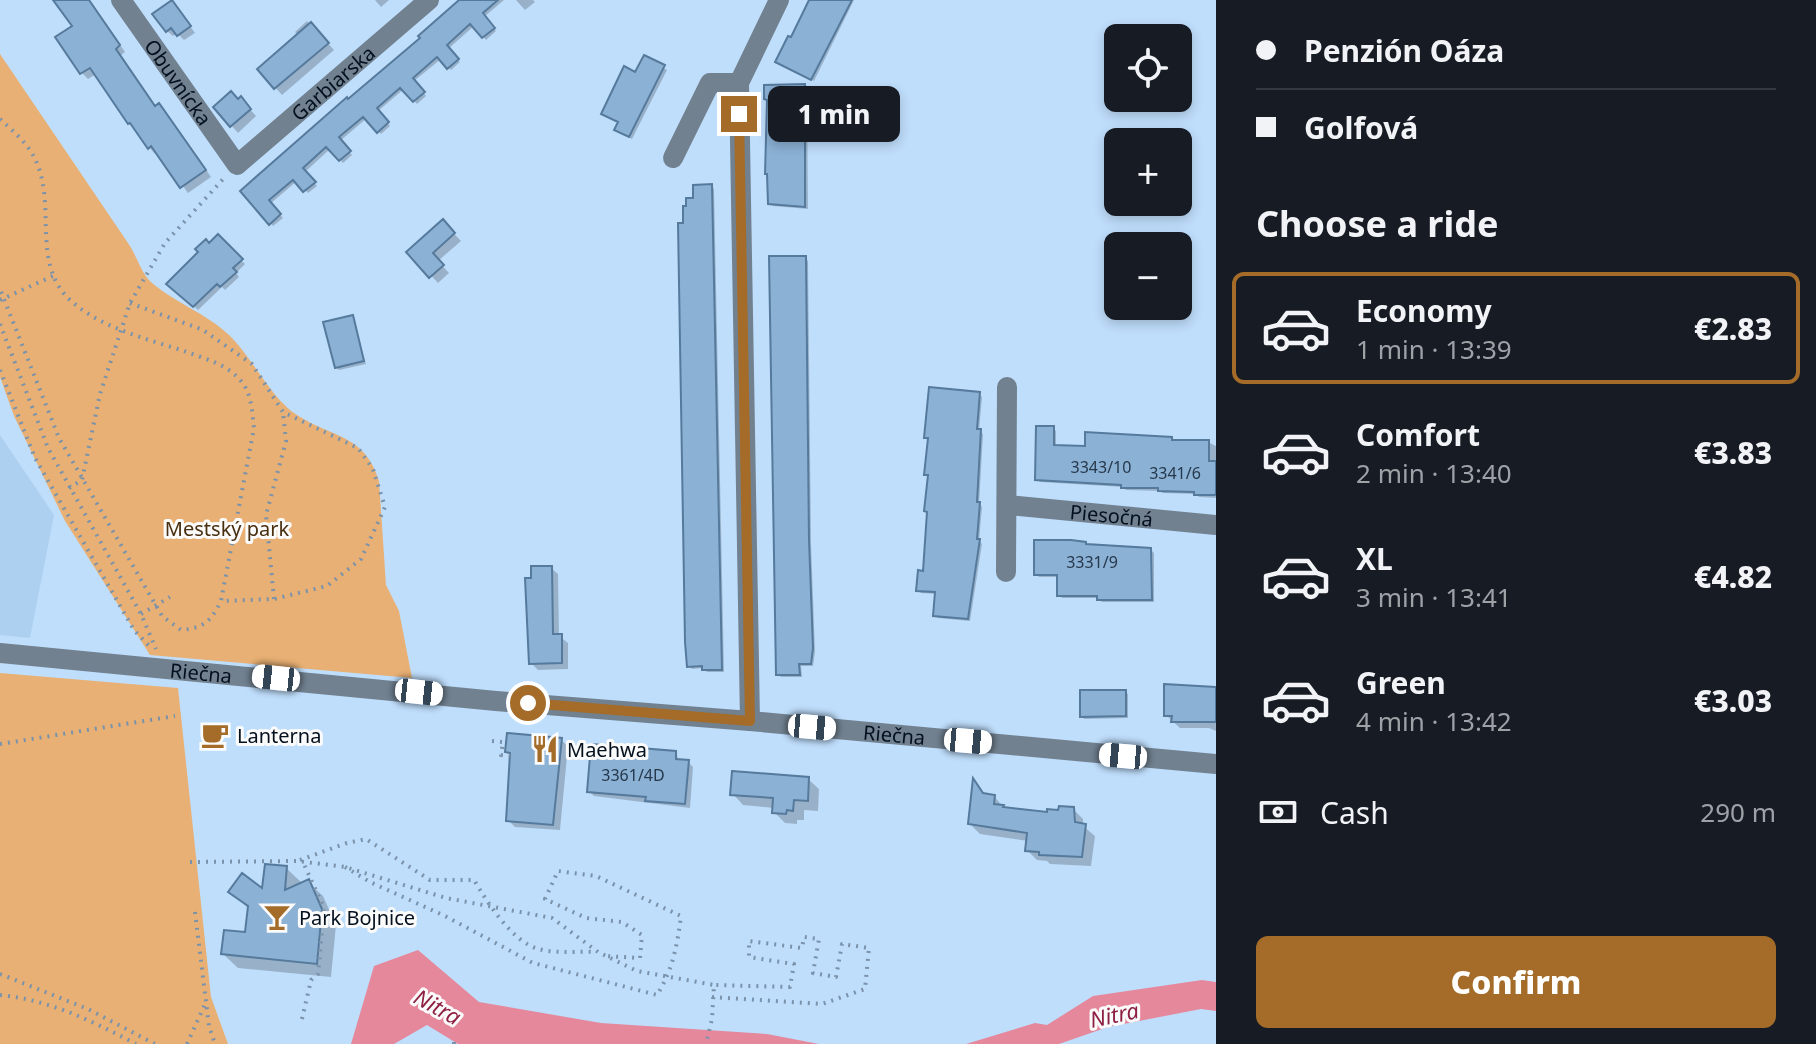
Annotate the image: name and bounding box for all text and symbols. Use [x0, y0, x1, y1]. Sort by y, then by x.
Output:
map controls [1104, 24, 1192, 320]
button: locate [1104, 24, 1192, 112]
text: Penzión Oáza [1304, 30, 1504, 71]
street label: Obuvnícka [139, 33, 218, 130]
street label: Garbiarska [285, 39, 380, 126]
callout: 1 min [767, 86, 899, 142]
route end [721, 96, 757, 132]
text: 1 min [798, 96, 870, 132]
text: Golfová [1304, 107, 1418, 148]
button: + [1104, 128, 1192, 216]
text: Choose a ride [1256, 199, 1498, 248]
button: − [1104, 232, 1192, 320]
text: Economy [1356, 290, 1492, 331]
icon: car [1260, 292, 1332, 364]
text: €2.83 [1694, 308, 1772, 349]
text: 1 min · 13:39 [1356, 331, 1512, 367]
text: Comfort [1356, 414, 1480, 455]
icon: car [1260, 416, 1332, 488]
text: €3.83 [1694, 432, 1772, 473]
text: 2 min · 13:40 [1356, 455, 1512, 491]
house number: 3343/10 [1071, 456, 1131, 478]
house number: 3341/6 [1149, 462, 1201, 484]
street label: Piesočná [1069, 498, 1154, 532]
park label: Mestský park [165, 515, 289, 542]
text: XL [1356, 538, 1393, 579]
icon: car [1260, 540, 1332, 612]
house number: 3331/9 [1066, 551, 1118, 573]
text: €4.82 [1694, 556, 1772, 597]
text: 3 min · 13:41 [1356, 579, 1512, 615]
street label: Riečna [169, 656, 233, 689]
text: Green [1356, 662, 1446, 703]
car [251, 664, 301, 692]
icon: car [1260, 664, 1332, 736]
car [394, 678, 444, 706]
text: €3.03 [1694, 680, 1772, 721]
route start [510, 685, 546, 721]
text: 4 min · 13:42 [1356, 703, 1512, 739]
car [787, 713, 837, 741]
street label: Riečna [862, 718, 926, 751]
cafe icon: Lanterna [200, 720, 230, 750]
place label: Lanterna [237, 722, 321, 749]
car [943, 727, 993, 755]
restaurant icon: Maehwa [530, 734, 560, 764]
place label: Maehwa [567, 736, 647, 763]
car [1098, 742, 1148, 770]
house number: 3361/4D [601, 764, 665, 786]
icon: cash [1256, 790, 1300, 834]
text: Cash [1320, 792, 1389, 833]
text: 290 m [1700, 794, 1776, 830]
bar icon: Park Bojnice [262, 902, 292, 932]
place label: Park Bojnice [299, 904, 415, 931]
button: Confirm [1256, 936, 1776, 1028]
water label: Nitra [409, 981, 467, 1031]
water label: Nitra [1087, 994, 1142, 1034]

